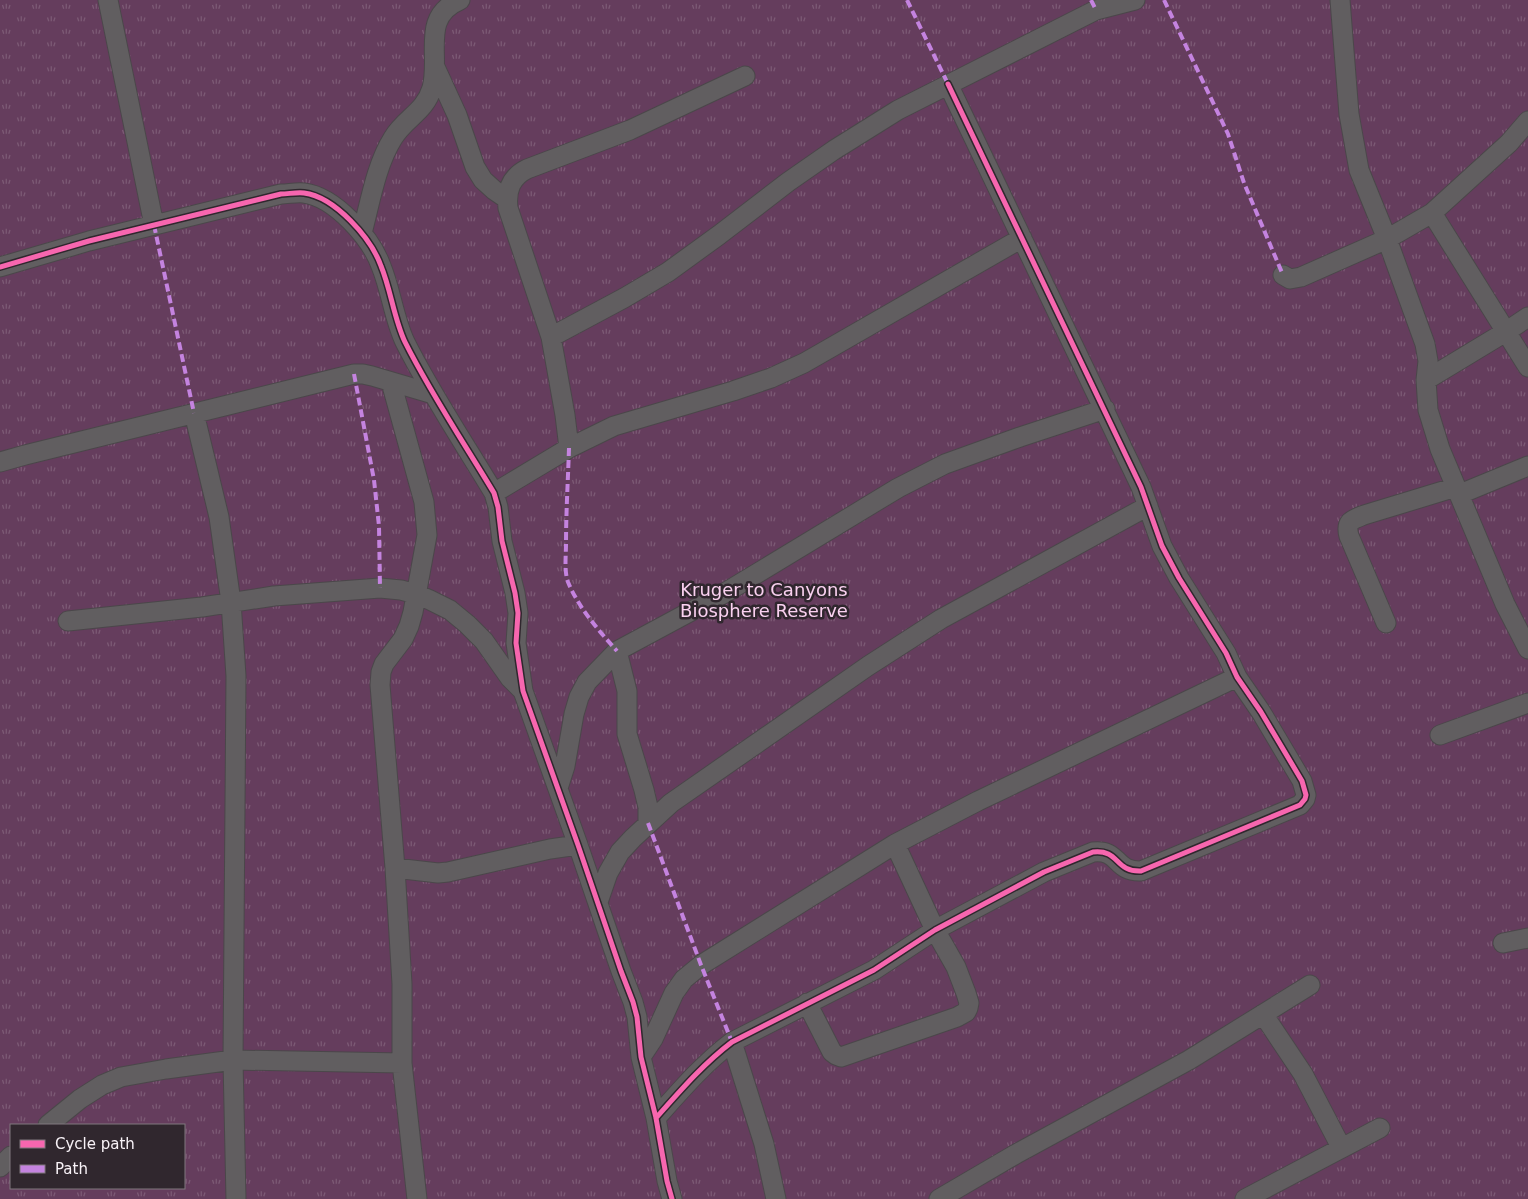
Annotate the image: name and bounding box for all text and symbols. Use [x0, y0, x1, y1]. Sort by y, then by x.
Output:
park label: Kruger to Canyons Biosphere Reserve [680, 579, 848, 621]
legend [10, 1124, 185, 1189]
text: Cycle path [55, 1135, 135, 1153]
text: Path [55, 1160, 88, 1178]

